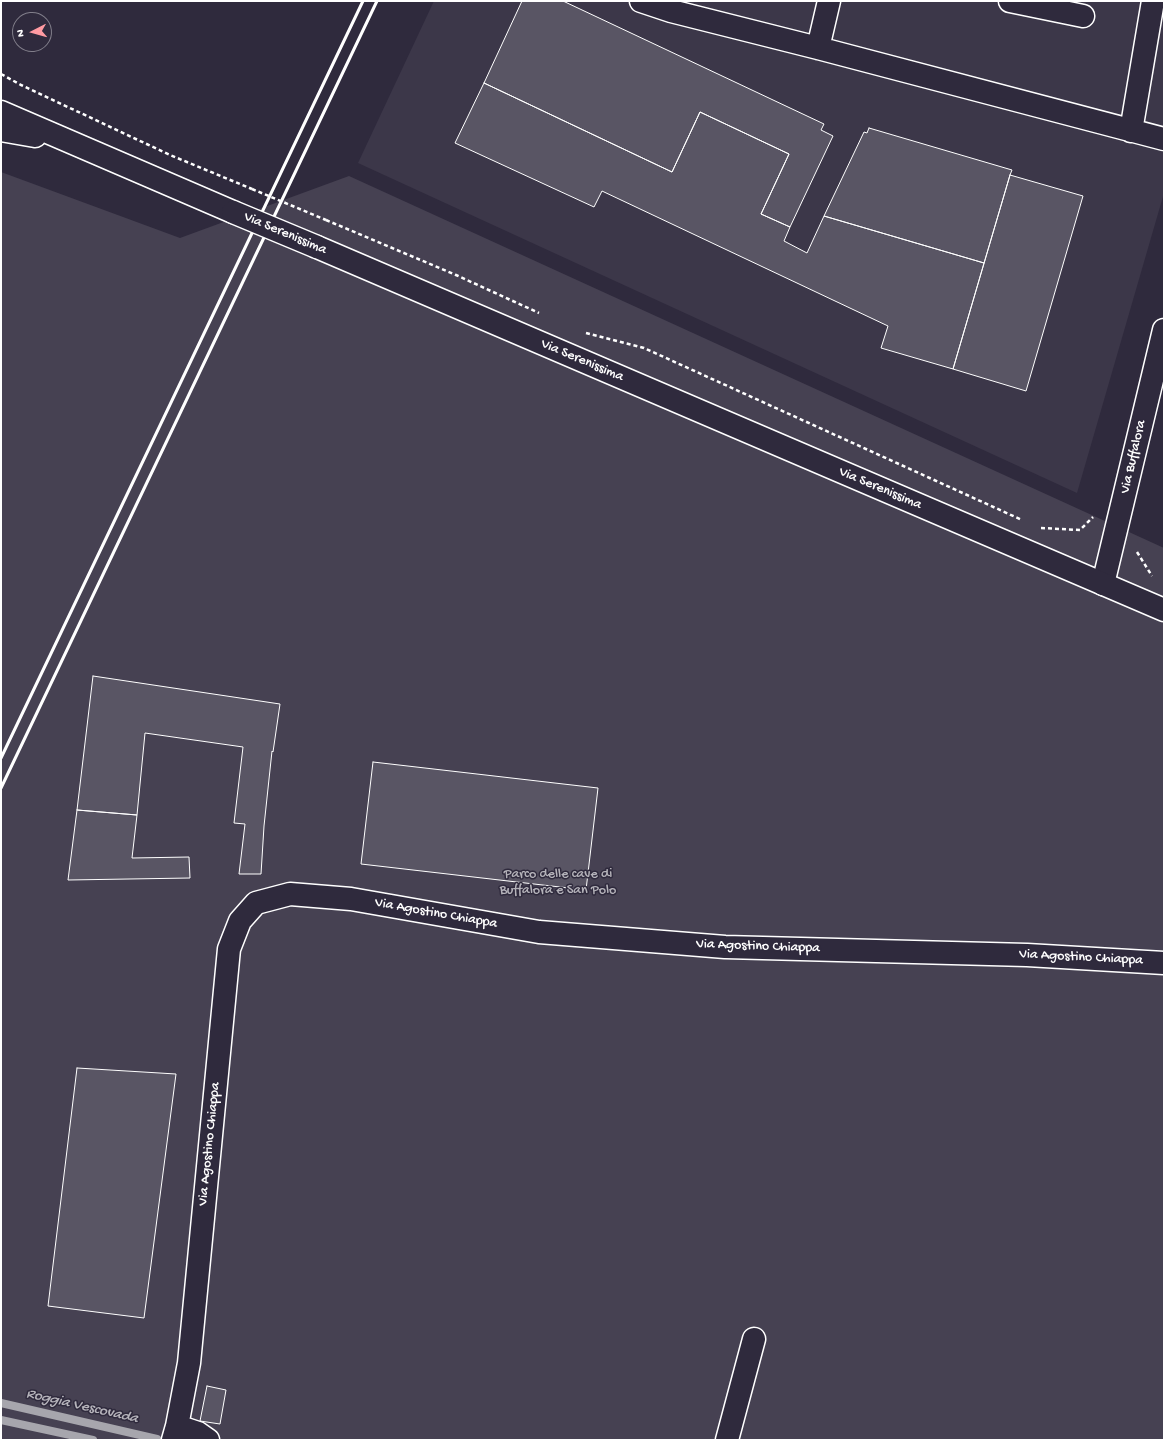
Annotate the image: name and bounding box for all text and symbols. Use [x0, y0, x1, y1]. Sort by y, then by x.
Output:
north arrow [12, 12, 52, 52]
text: N [15, 29, 27, 37]
street label: Via Serenissima [241, 209, 329, 259]
street label: Via Serenissima [538, 336, 626, 386]
street label: Via Buffalora [1117, 419, 1151, 495]
street label: Via Serenissima [836, 464, 924, 514]
park label: Parco delle cave di Buffalora e San Polo [500, 867, 616, 900]
street label: Via Agostino Chiappa [373, 895, 499, 933]
street label: Via Agostino Chiappa [696, 936, 820, 958]
street label: Via Agostino Chiappa [1019, 946, 1143, 970]
street label: Via Agostino Chiappa [195, 1081, 225, 1207]
water label: Roggia Vescovada [24, 1385, 140, 1429]

